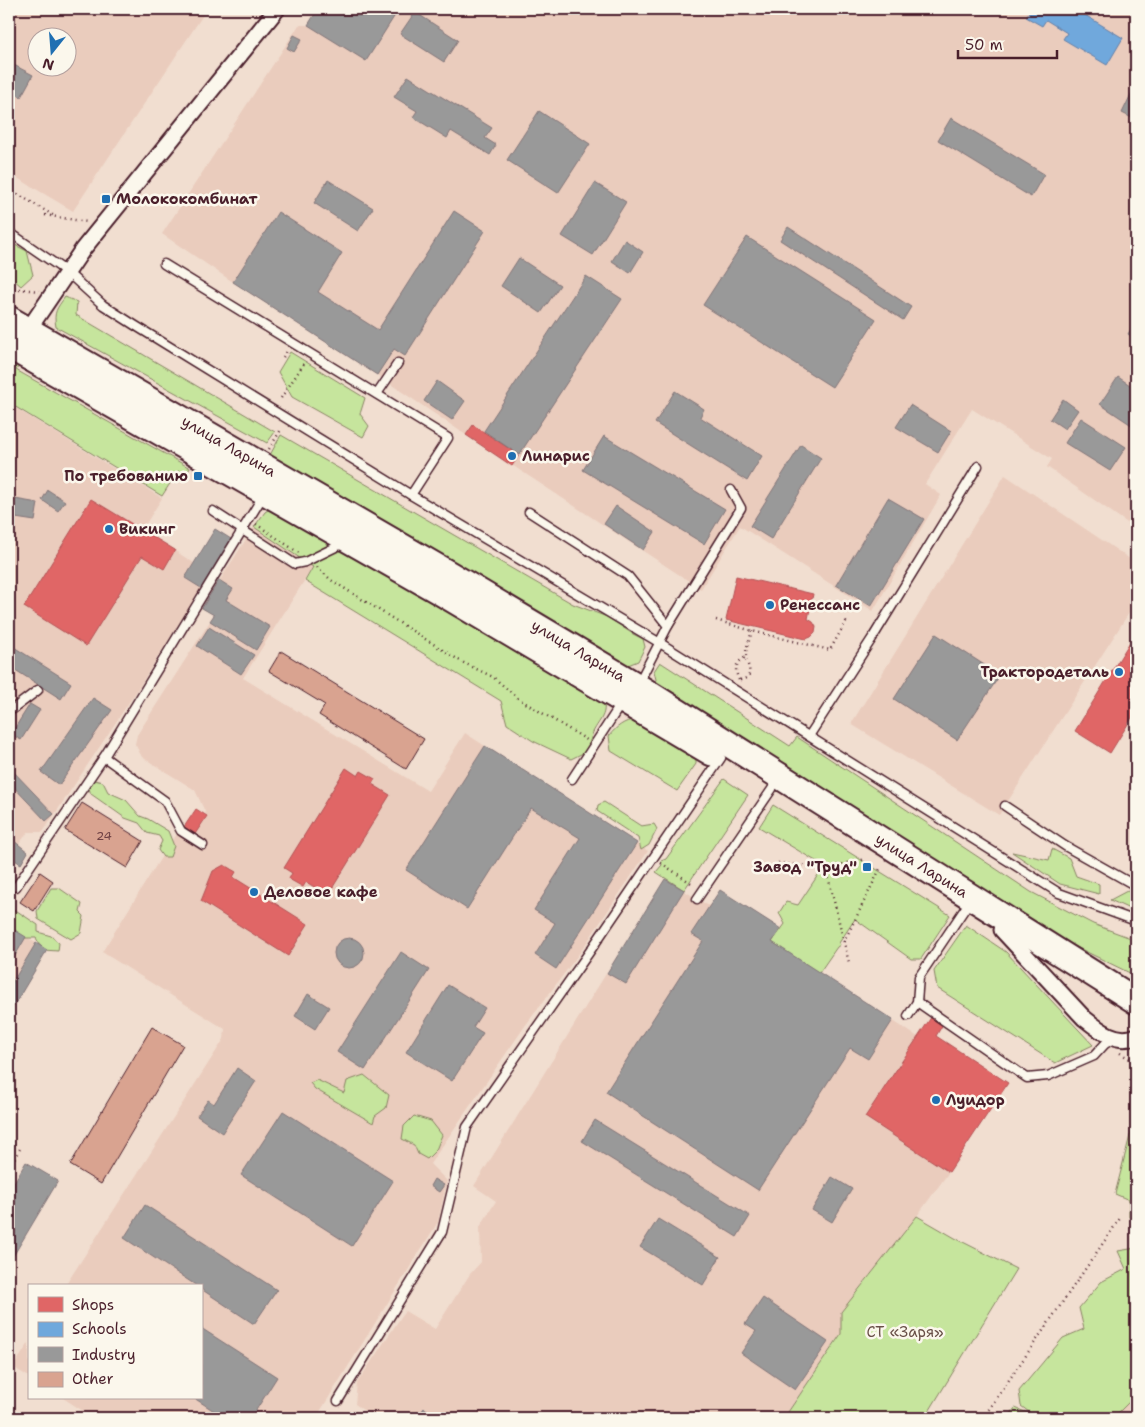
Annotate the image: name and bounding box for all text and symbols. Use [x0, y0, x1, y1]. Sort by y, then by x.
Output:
north arrow [28, 28, 78, 78]
scale bar [958, 28, 1056, 60]
text: 50 m [965, 35, 1003, 55]
text: N [40, 54, 56, 75]
place label: Молококомбинат [116, 189, 257, 209]
marker: Молококомбинат [100, 193, 112, 205]
street label: улица Ларина [178, 411, 280, 482]
place label: Линарис [522, 446, 590, 466]
marker: Линарис [506, 450, 518, 462]
place label: По требованию [64, 466, 188, 486]
marker: По требованию [192, 470, 204, 482]
place label: Викинг [119, 519, 176, 539]
marker: Викинг [103, 523, 115, 535]
place label: Ренессанс [780, 595, 860, 615]
marker: Ренессанс [764, 599, 776, 611]
street label: улица Ларина [528, 615, 629, 687]
place label: Трактородеталь [981, 662, 1109, 682]
marker: Трактородеталь [1113, 666, 1125, 678]
house number: 24 [96, 828, 112, 844]
street label: улица Ларина [872, 829, 972, 903]
place label: Завод "Труд" [753, 857, 857, 877]
marker: Завод "Труд" [861, 861, 873, 873]
place label: Деловое кафе [264, 882, 378, 902]
marker: Деловое кафе [248, 886, 260, 898]
place label: Луидор [946, 1090, 1005, 1110]
marker: Луидор [930, 1094, 942, 1106]
legend [28, 1284, 202, 1400]
text: Shops [72, 1295, 114, 1315]
text: Schools [72, 1319, 127, 1339]
park label: СТ «Заря» [866, 1322, 944, 1342]
text: Industry [72, 1345, 136, 1365]
text: Other [72, 1369, 114, 1389]

